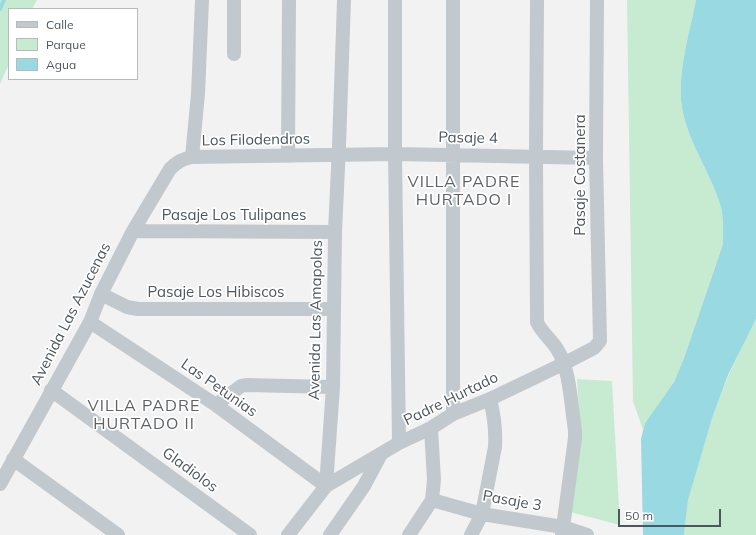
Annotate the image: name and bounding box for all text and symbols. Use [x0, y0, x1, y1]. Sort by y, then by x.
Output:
legend [8, 8, 138, 80]
text: Calle [46, 17, 73, 32]
text: Parque [46, 37, 86, 52]
text: Agua [46, 57, 76, 72]
street label: Pasaje Costanera [571, 114, 589, 236]
street label: Pasaje 4 [438, 128, 498, 148]
street label: Los Filodendros [202, 130, 310, 150]
district label: VILLA PADRE HURTADO I [408, 172, 520, 210]
street label: Pasaje Los Tulipanes [162, 206, 306, 224]
street label: Avenida Las Azucenas [27, 240, 115, 388]
street label: Avenida Las Amapolas [306, 240, 326, 400]
street label: Pasaje Los Hibiscos [148, 283, 284, 301]
street label: Las Petunias [177, 355, 261, 421]
street label: Padre Hurtado [401, 368, 501, 430]
district label: VILLA PADRE HURTADO II [88, 396, 200, 434]
street label: Gladiolos [159, 444, 221, 496]
street label: Pasaje 3 [481, 487, 543, 515]
scale bar [620, 501, 723, 527]
text: 50 m [625, 508, 653, 523]

